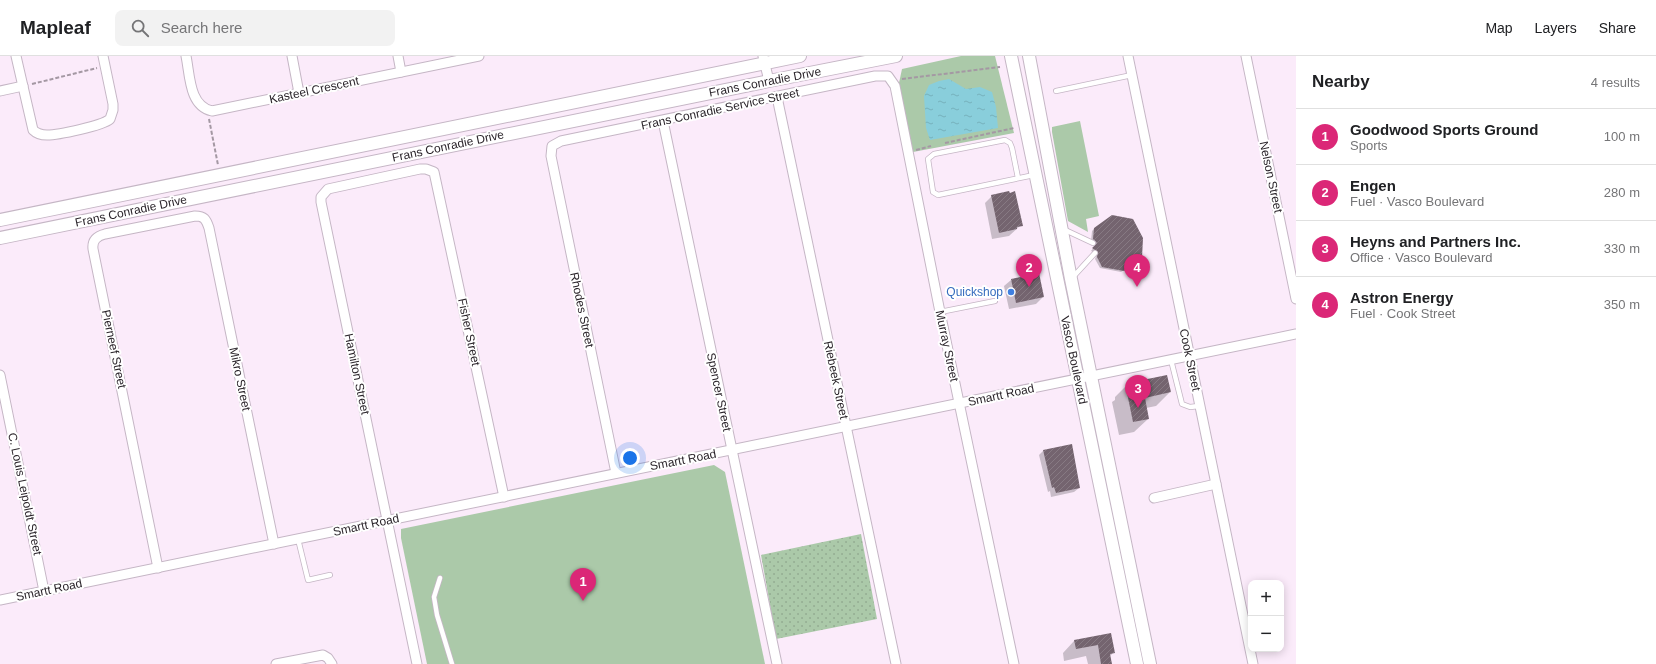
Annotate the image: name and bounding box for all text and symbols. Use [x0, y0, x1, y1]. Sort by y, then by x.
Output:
search box [115, 10, 395, 46]
text: Mapleaf [20, 17, 91, 38]
icon: search [129, 17, 151, 39]
text: Search here [161, 19, 242, 36]
text: Map [1485, 20, 1513, 36]
text: Layers [1535, 20, 1577, 36]
text: Share [1599, 20, 1636, 36]
street label: Frans Conradie Drive [708, 64, 823, 100]
text: Nearby [1312, 72, 1370, 91]
street label: Kasteel Crescent [268, 74, 361, 106]
text: 4 results [1591, 75, 1640, 90]
street label: Frans Conradie Service Street [640, 85, 801, 133]
text: Goodwood Sports Ground [1350, 121, 1538, 138]
street label: Frans Conradie Drive [391, 127, 506, 165]
text: 1 [1321, 129, 1329, 144]
text: 100 m [1604, 129, 1640, 144]
text: Sports [1350, 138, 1388, 153]
street label: Nelson Street [1257, 140, 1286, 215]
text: Engen [1350, 177, 1396, 194]
text: 2 [1321, 185, 1329, 200]
text: 280 m [1604, 185, 1640, 200]
street label: Frans Conradie Drive [74, 192, 189, 230]
text: Fuel · Vasco Boulevard [1350, 194, 1484, 209]
text: Heyns and Partners Inc. [1350, 233, 1521, 250]
text: 3 [1321, 241, 1329, 256]
text: 330 m [1604, 241, 1640, 256]
text: Office · Vasco Boulevard [1350, 250, 1493, 265]
pin: 2 [1016, 254, 1042, 287]
pin: 4 [1124, 254, 1150, 287]
street label: Rhodes Street [567, 271, 597, 350]
place label: Quickshop [946, 285, 1003, 299]
marker: Quickshop [1006, 287, 1016, 297]
text: Astron Energy [1350, 289, 1453, 306]
street label: Fisher Street [455, 297, 483, 368]
text: 4 [1321, 297, 1329, 312]
text: 350 m [1604, 297, 1640, 312]
text: Fuel · Cook Street [1350, 306, 1456, 321]
street label: Pierneef Street [99, 308, 129, 390]
street label: Murray Street [933, 309, 962, 384]
street label: Vasco Boulevard [1058, 315, 1090, 405]
street label: Cook Street [1177, 328, 1204, 393]
street label: Hamilton Street [342, 332, 373, 417]
street label: Riebeek Street [821, 340, 851, 421]
street label: Mikro Street [226, 346, 254, 413]
street label: Spencer Street [704, 351, 734, 433]
pin: 3 [1125, 375, 1151, 408]
street label: Smartt Road [967, 381, 1035, 409]
street label: C. Louis Leipoldt Street [5, 432, 45, 557]
street label: Smartt Road [649, 447, 717, 473]
your location [620, 448, 640, 468]
street label: Smartt Road [332, 511, 400, 539]
pin: 1 [570, 568, 596, 601]
street label: Smartt Road [15, 576, 83, 604]
map controls [1248, 580, 1284, 652]
button: + [1248, 580, 1284, 616]
button: − [1248, 616, 1284, 652]

